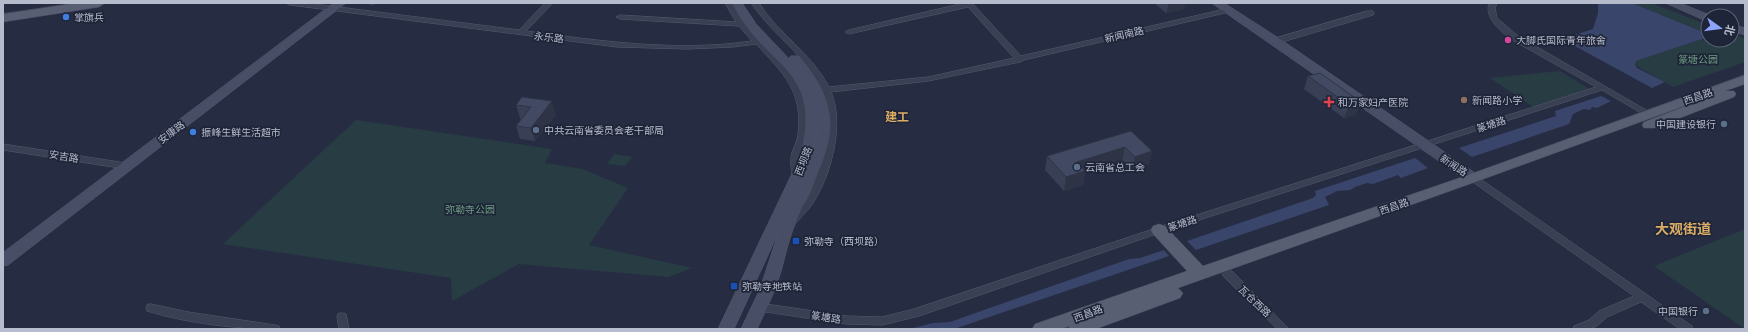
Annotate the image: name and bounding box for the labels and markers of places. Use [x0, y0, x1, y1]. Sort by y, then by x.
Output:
place label: 掌旗兵 [74, 11, 104, 24]
marker: 掌旗兵 [61, 12, 71, 22]
place label: 大脚氏国际青年旅舍 [1516, 34, 1606, 47]
marker: 大脚氏国际青年旅舍 [1503, 35, 1513, 45]
place label: 新闻路小学 [1472, 94, 1522, 107]
marker: 新闻路小学 [1459, 95, 1469, 105]
marker: 和万家妇产医院 [1323, 96, 1335, 108]
place label: 和万家妇产医院 [1338, 96, 1408, 109]
place label: 中国建设银行 [1656, 118, 1716, 131]
marker: 中国建设银行 [1719, 119, 1729, 129]
place label: 中共云南省委员会老干部局 [544, 124, 664, 137]
marker: 中共云南省委员会老干部局 [531, 125, 541, 135]
place label: 振峰生鲜生活超市 [201, 126, 281, 139]
marker: 振峰生鲜生活超市 [188, 127, 198, 137]
place label: 云南省总工会 [1085, 161, 1145, 174]
marker: 云南省总工会 [1072, 162, 1082, 172]
place label: 弥勒寺（西坝路） [804, 235, 884, 248]
marker: 弥勒寺（西坝路） [791, 236, 801, 246]
place label: 弥勒寺地铁站 [742, 280, 802, 293]
marker: 弥勒寺地铁站 [729, 281, 739, 291]
place label: 中国银行 [1658, 305, 1698, 318]
marker: 中国银行 [1701, 306, 1711, 316]

